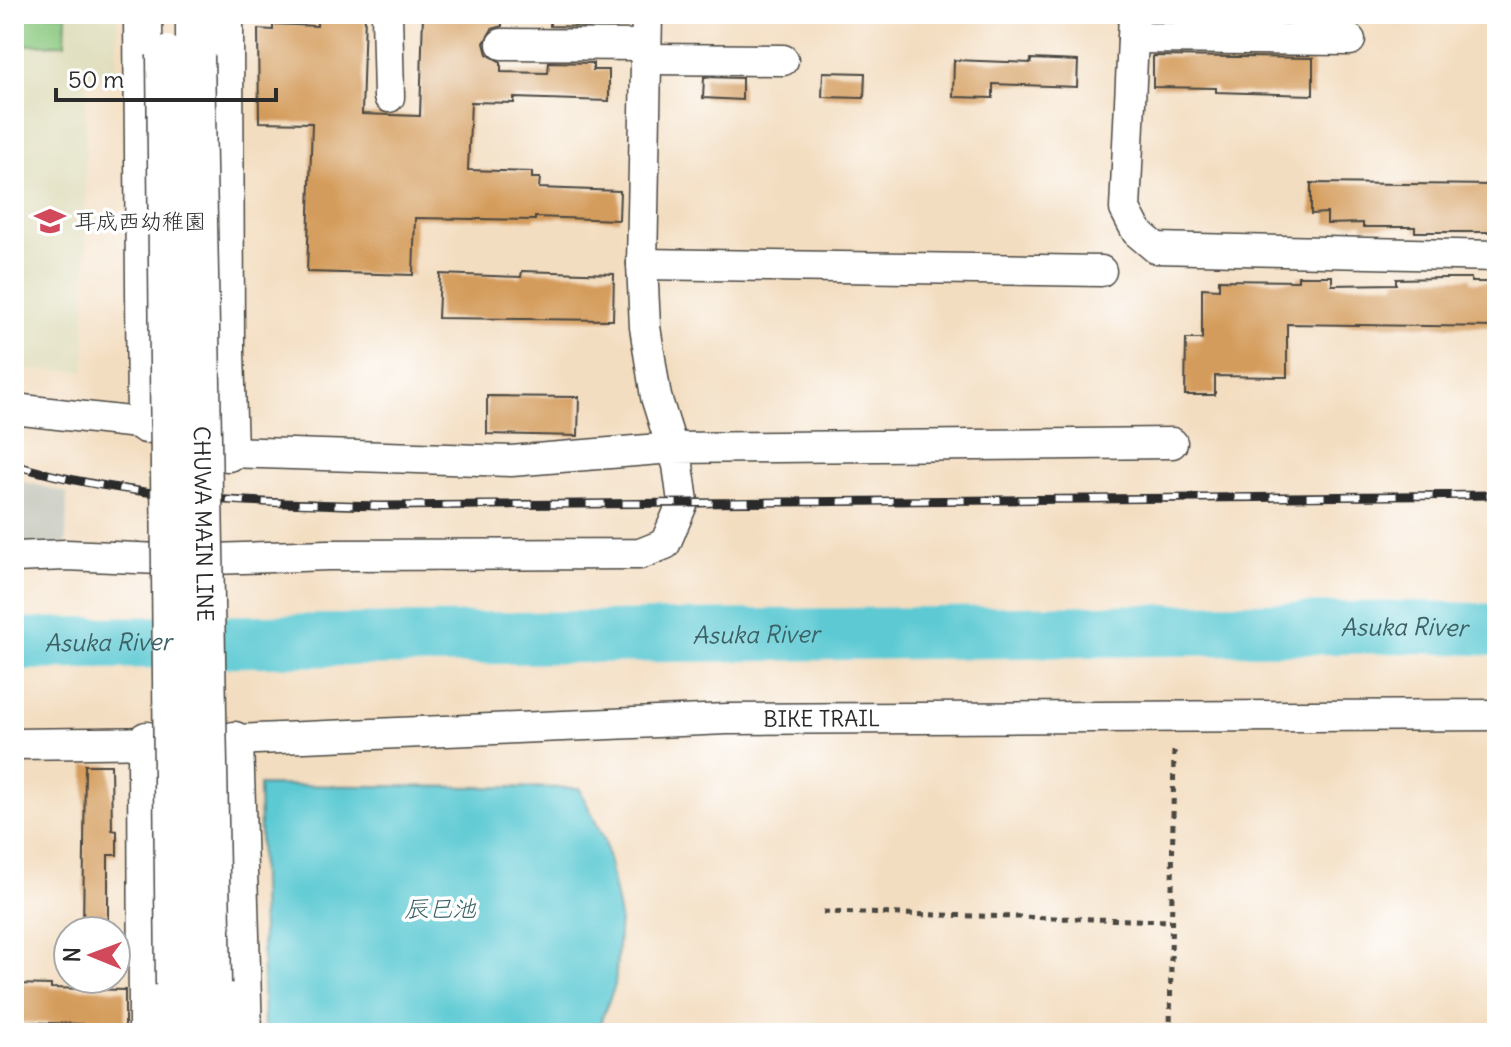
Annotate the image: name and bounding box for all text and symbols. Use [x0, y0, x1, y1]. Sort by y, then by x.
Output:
scale bar [56, 52, 276, 102]
text: 50 m [68, 64, 124, 94]
school or university icon: 耳成西幼稚園 [33, 204, 67, 238]
place label: 耳成西幼稚園 [74, 207, 206, 235]
street label: CHUWA MAIN LINE [188, 426, 219, 622]
water label: Asuka River [1340, 611, 1471, 643]
water label: Asuka River [692, 618, 823, 650]
water label: Asuka River [44, 626, 175, 658]
street label: BIKE TRAIL [763, 704, 880, 733]
water label: 辰巳池 [404, 893, 477, 923]
north arrow [52, 915, 132, 995]
text: N [58, 947, 86, 962]

